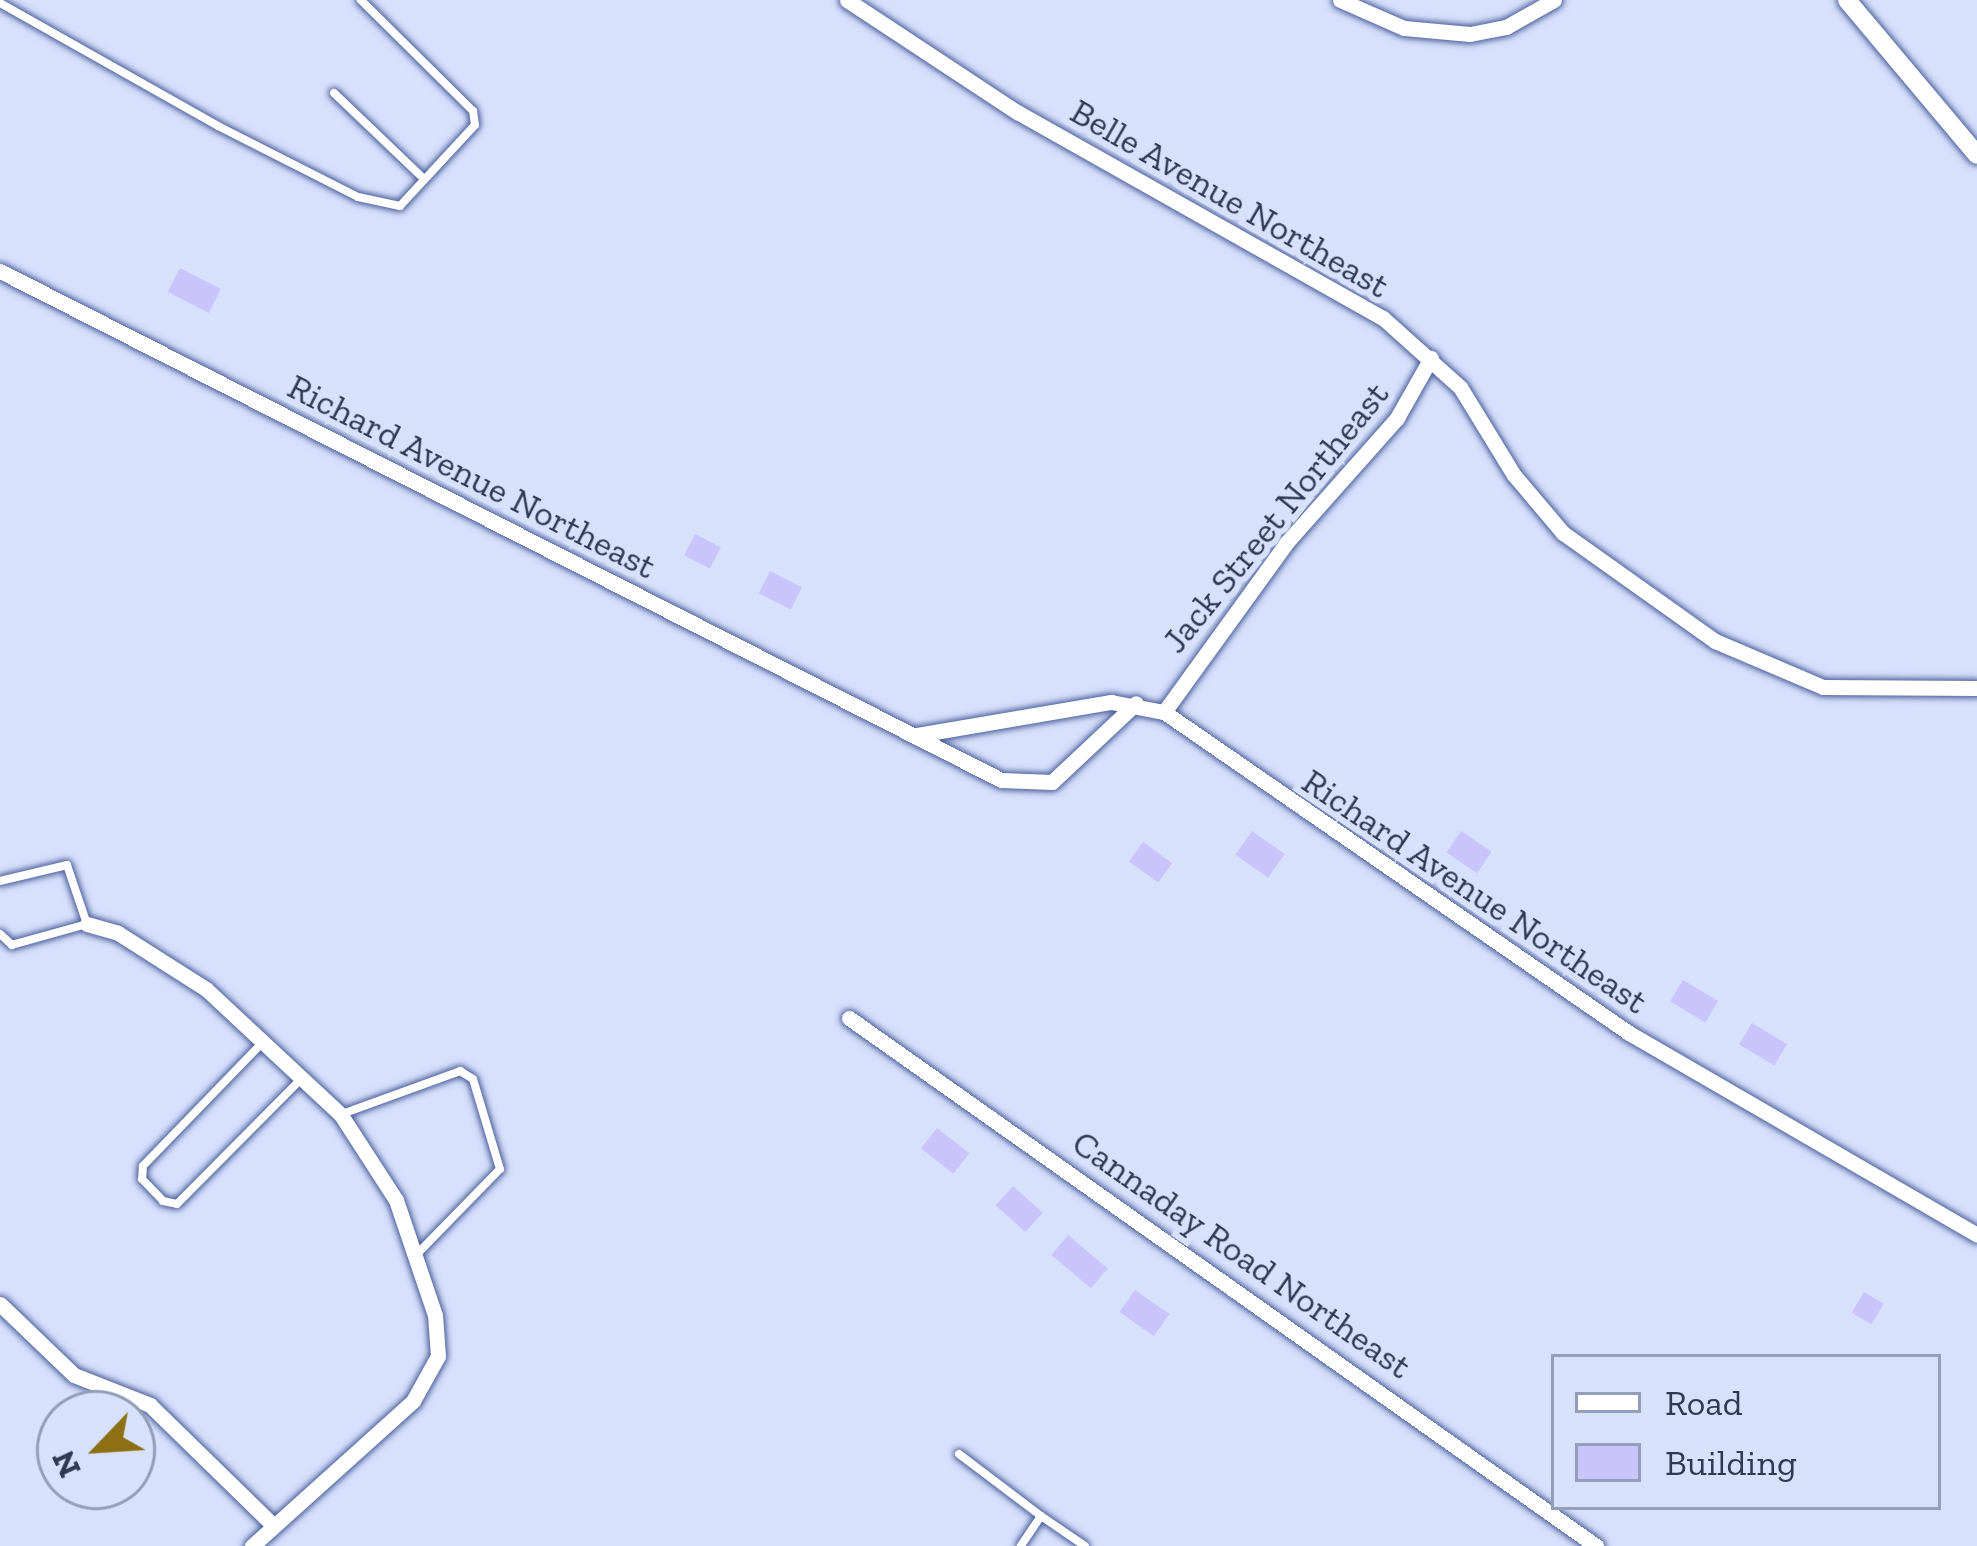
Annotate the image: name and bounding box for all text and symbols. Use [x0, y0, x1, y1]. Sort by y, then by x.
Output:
street label: Belle Avenue Northeast [1063, 89, 1397, 307]
street label: Richard Avenue Northeast [280, 364, 664, 588]
street label: Jack Street Northeast [1153, 373, 1397, 661]
street label: Richard Avenue Northeast [1294, 759, 1656, 1023]
street label: Cannaday Road Northeast [1064, 1120, 1420, 1388]
legend [1551, 1354, 1941, 1510]
text: Road [1665, 1381, 1742, 1424]
north arrow [36, 1390, 156, 1510]
text: Building [1665, 1441, 1797, 1484]
text: N [43, 1445, 89, 1484]

